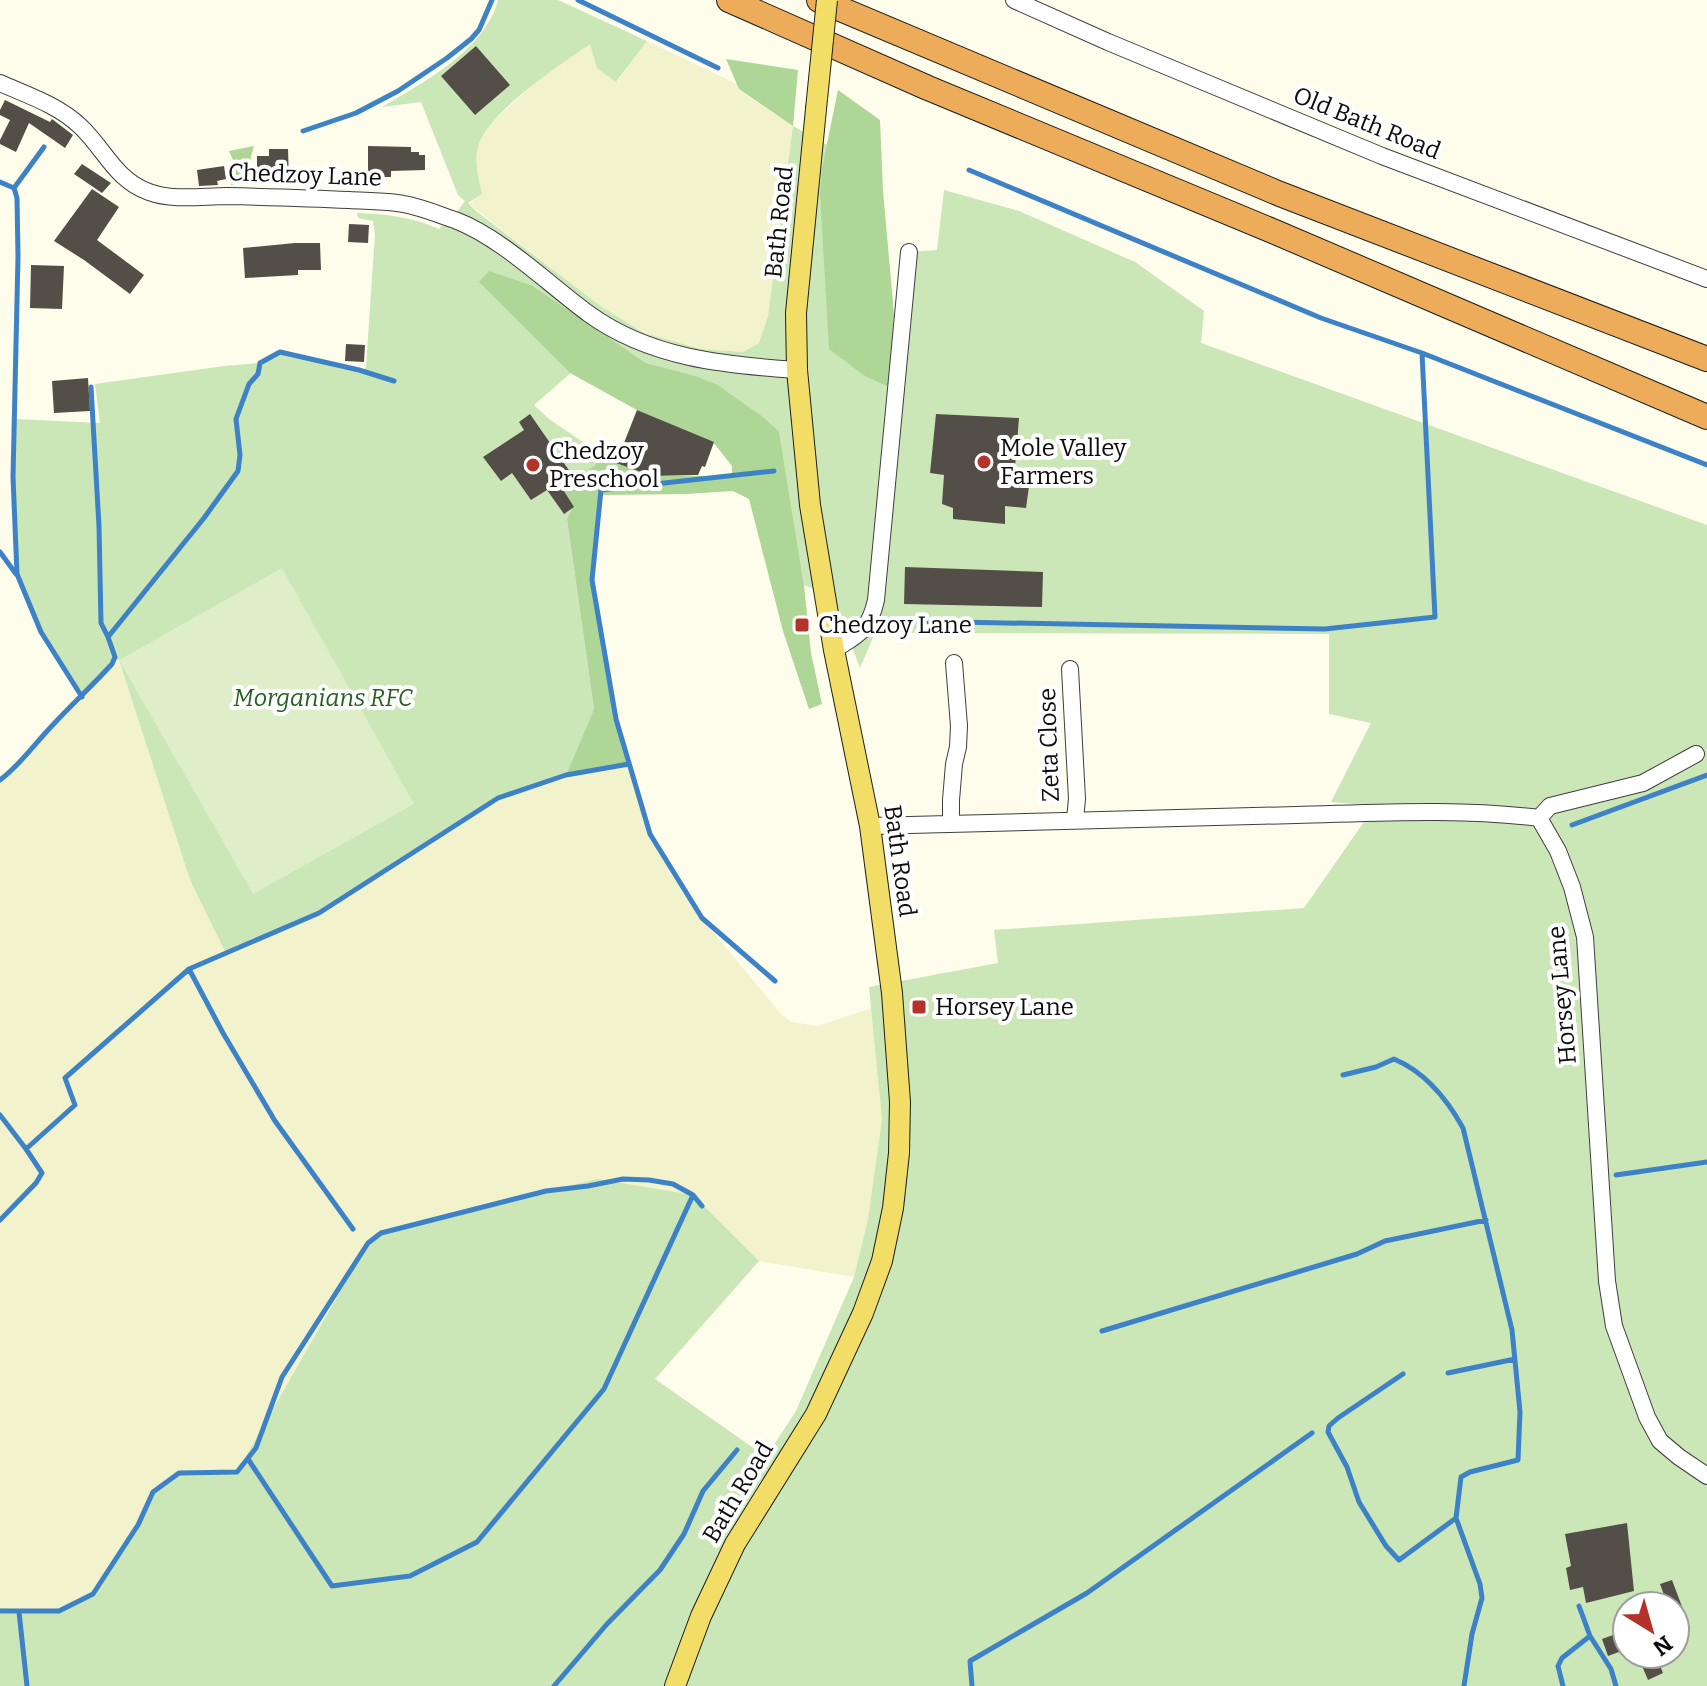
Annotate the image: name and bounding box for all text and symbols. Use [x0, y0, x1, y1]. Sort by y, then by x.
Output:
street label: Old Bath Road [1289, 81, 1445, 165]
street label: Chedzoy Lane [228, 158, 382, 192]
street label: Bath Road [759, 165, 799, 279]
place label: Mole Valley Farmers [1000, 434, 1127, 490]
place label: Chedzoy Preschool [549, 437, 659, 493]
marker: Mole Valley Farmers [975, 453, 993, 471]
marker: Chedzoy Preschool [524, 456, 542, 474]
place label: Chedzoy Lane [818, 611, 972, 639]
marker: Chedzoy Lane [793, 616, 811, 634]
park label: Morganians RFC [233, 684, 413, 712]
street label: Zeta Close [1033, 687, 1065, 803]
street label: Bath Road [878, 803, 922, 919]
street label: Horsey Lane [1542, 925, 1582, 1065]
place label: Horsey Lane [935, 993, 1074, 1021]
marker: Horsey Lane [910, 998, 928, 1016]
street label: Bath Road [697, 1437, 779, 1547]
north arrow [1611, 1590, 1691, 1670]
text: N [1648, 1630, 1678, 1661]

